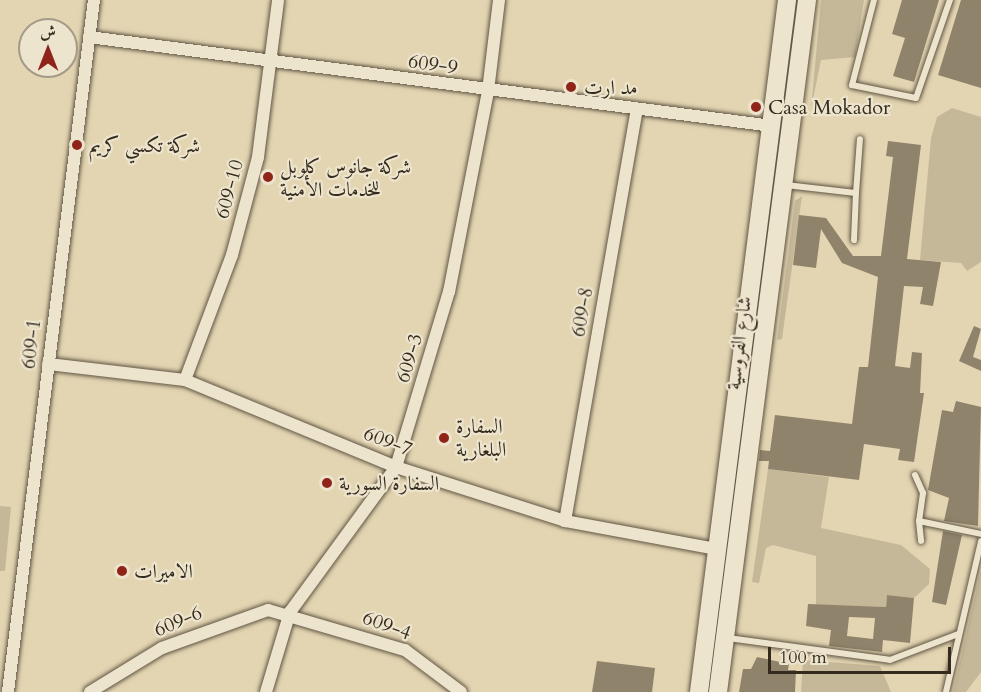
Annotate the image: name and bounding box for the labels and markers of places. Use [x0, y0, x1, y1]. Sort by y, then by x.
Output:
place label: مد ارت [584, 75, 637, 99]
marker: مد ارت [562, 78, 580, 96]
place label: Casa Mokador [768, 95, 890, 119]
marker: Casa Mokador [749, 100, 763, 114]
place label: شركة تكسي كريم [89, 133, 200, 157]
marker: شركة تكسي كريم [70, 138, 84, 152]
place label: شركة جانوس كلوبل للخدمات الأمنية [280, 154, 411, 201]
marker: شركة جانوس كلوبل للخدمات الأمنية [261, 170, 275, 184]
place label: السفارة البلغارية [456, 414, 506, 461]
marker: السفارة البلغارية [437, 431, 451, 445]
place label: السفارة السورية [339, 471, 439, 495]
marker: السفارة السورية [320, 476, 334, 490]
place label: الاميرات [134, 559, 193, 583]
marker: الاميرات [115, 564, 129, 578]

